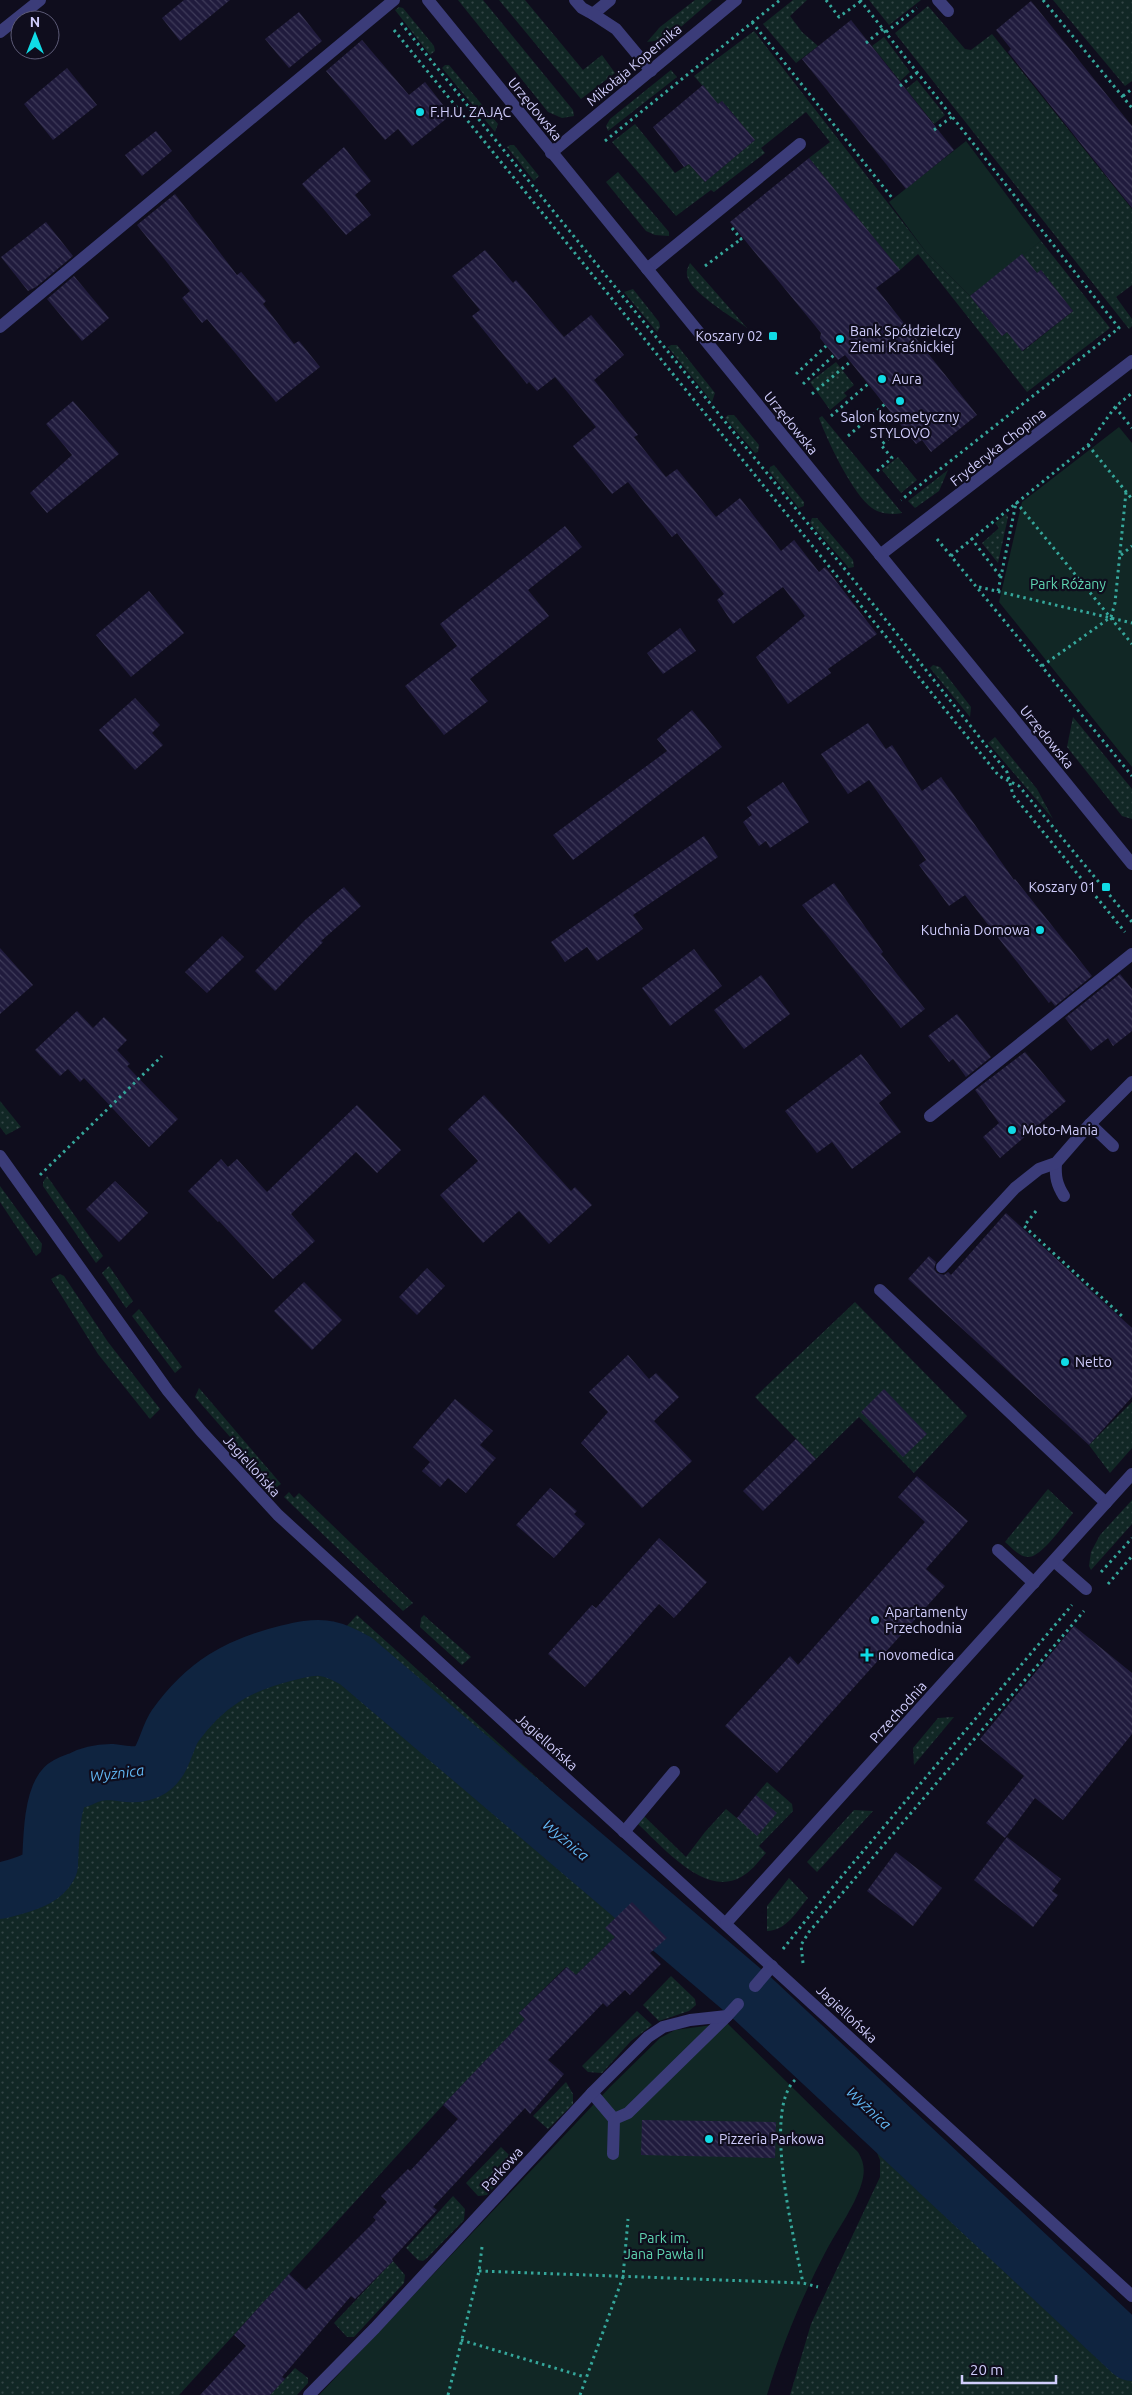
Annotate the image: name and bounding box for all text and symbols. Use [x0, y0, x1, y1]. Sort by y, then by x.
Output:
north arrow [10, 10, 60, 60]
text: N [30, 14, 40, 30]
street label: Mikołaja Kopernika [583, 21, 685, 109]
street label: Urzędowska [505, 74, 565, 144]
place label: F.H.U. ZAJĄC [430, 104, 512, 120]
marker: F.H.U. ZAJĄC [414, 106, 426, 118]
place label: Bank Spółdzielczy Ziemi Kraśnickiej [850, 323, 961, 355]
place label: Koszary 02 [695, 328, 763, 344]
marker: Koszary 02 [767, 330, 779, 342]
marker: Bank Spółdzielczy Ziemi Kraśnickiej [834, 333, 846, 345]
place label: Aura [892, 371, 922, 387]
marker: Aura [876, 373, 888, 385]
street label: Urzędowska [761, 388, 821, 458]
marker: Salon kosmetyczny STYLOVO [894, 395, 906, 407]
street label: Fryderyka Chopina [947, 405, 1049, 489]
place label: Salon kosmetyczny STYLOVO [841, 409, 959, 441]
park label: Park Różany [1030, 576, 1106, 592]
street label: Urzędowska [1017, 702, 1077, 772]
place label: Koszary 01 [1028, 879, 1096, 895]
marker: Koszary 01 [1100, 881, 1112, 893]
place label: Kuchnia Domowa [921, 922, 1030, 938]
marker: Kuchnia Domowa [1034, 924, 1046, 936]
place label: Moto-Mania [1022, 1122, 1098, 1138]
marker: Moto-Mania [1006, 1124, 1018, 1136]
place label: Netto [1075, 1354, 1112, 1370]
marker: Netto [1059, 1356, 1071, 1368]
street label: Jagiellońska [220, 1432, 284, 1500]
place label: Apartamenty Przechodnia [885, 1604, 968, 1636]
marker: Apartamenty Przechodnia [869, 1614, 881, 1626]
place label: novomedica [878, 1647, 954, 1663]
marker: novomedica [860, 1648, 874, 1662]
street label: Przechodnia [866, 1678, 930, 1746]
street label: Jagiellońska [513, 1710, 581, 1774]
water label: Wyżnica [89, 1761, 145, 1785]
water label: Wyżnica [540, 1816, 592, 1864]
street label: Jagiellońska [813, 1982, 881, 2046]
water label: Wyżnica [843, 2083, 895, 2133]
place label: Pizzeria Parkowa [719, 2131, 824, 2147]
marker: Pizzeria Parkowa [703, 2133, 715, 2145]
street label: Parkowa [478, 2144, 526, 2194]
park label: Park im. Jana Pawła II [624, 2230, 704, 2262]
scale bar [962, 2352, 1056, 2384]
text: 20 m [970, 2361, 1003, 2378]

